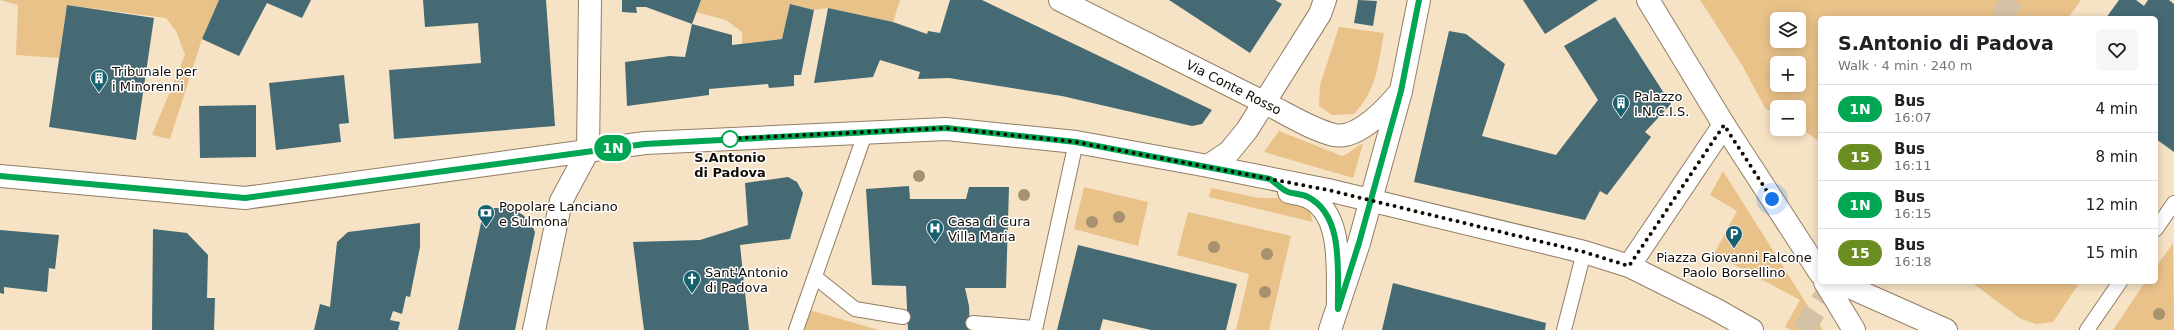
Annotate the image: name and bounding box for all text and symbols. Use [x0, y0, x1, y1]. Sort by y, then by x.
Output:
map controls [1770, 12, 1806, 136]
button: layers [1770, 12, 1806, 48]
button: heart [2096, 29, 2138, 71]
text: S.Antonio di Padova [1838, 32, 2054, 54]
button: + [1770, 56, 1806, 92]
street label: Via Conte Rosso [1184, 57, 1284, 118]
text: Walk · 4 min · 240 m [1838, 58, 1972, 73]
place label: Tribunale per i Minorenni [111, 64, 198, 94]
building icon: Tribunale per i Minorenni [89, 68, 109, 93]
place label: Palazzo I.N.C.I.S. [1634, 89, 1689, 119]
text: Bus [1894, 92, 1925, 110]
building icon: Palazzo I.N.C.I.S. [1611, 93, 1631, 118]
button: − [1770, 100, 1806, 136]
text: 4 min [2095, 100, 2138, 118]
text: 1N [1849, 101, 1871, 117]
text: 16:07 [1894, 110, 1931, 125]
marker: S.Antonio di Padova [721, 130, 739, 148]
line badge: 1N [595, 135, 631, 161]
text: 1N [602, 140, 624, 156]
text: Bus [1894, 140, 1925, 158]
text: 8 min [2095, 148, 2138, 166]
text: 15 [1850, 149, 1870, 165]
place label: S.Antonio di Padova [694, 150, 766, 180]
text: 16:11 [1894, 158, 1931, 173]
text: Bus [1894, 188, 1925, 206]
your location [1762, 189, 1782, 209]
text: 12 min [2086, 196, 2138, 214]
text: 1N [1849, 197, 1871, 213]
place label: Popolare Lanciano e Sulmona [499, 199, 618, 229]
bank icon: Popolare Lanciano e Sulmona [476, 203, 496, 228]
text: 16:15 [1894, 206, 1931, 221]
place label: Casa di Cura Villa Maria [948, 214, 1031, 244]
hospital icon: Casa di Cura Villa Maria [925, 218, 945, 243]
parking icon: Piazza Giovanni Falcone Paolo Borsellino [1724, 224, 1744, 249]
text: Bus [1894, 236, 1925, 254]
text: 15 min [2086, 244, 2138, 262]
text: 15 [1850, 245, 1870, 261]
place label: Piazza Giovanni Falcone Paolo Borsellino [1656, 250, 1812, 280]
text: 16:18 [1894, 254, 1931, 269]
place label: Sant'Antonio di Padova [705, 265, 788, 295]
church icon: Sant'Antonio di Padova [682, 269, 702, 294]

